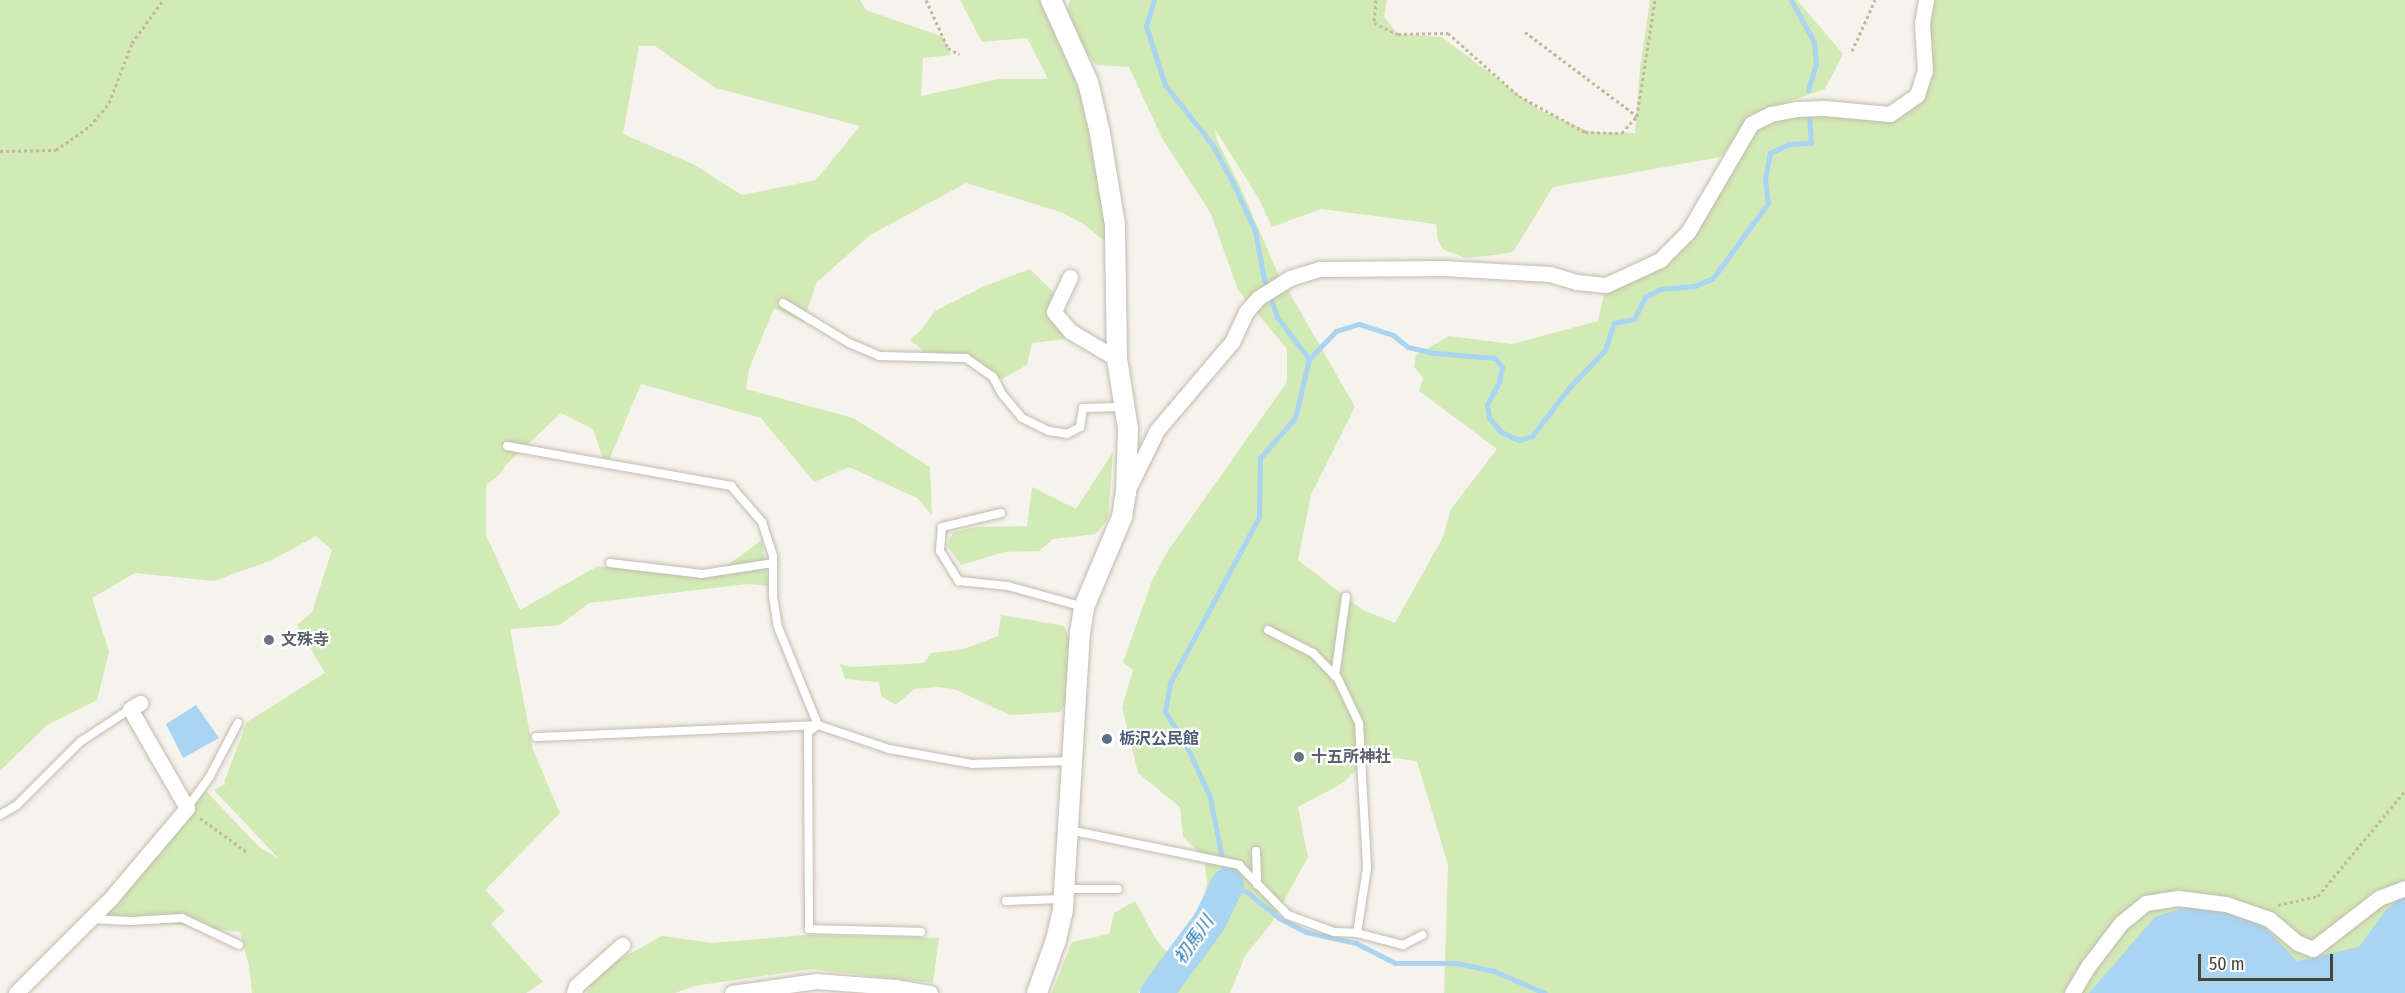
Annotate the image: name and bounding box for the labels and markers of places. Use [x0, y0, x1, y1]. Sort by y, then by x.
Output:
place label: 文殊寺 [281, 630, 329, 650]
marker: 文殊寺 [262, 633, 276, 647]
place label: 栃沢公民館 [1119, 729, 1199, 749]
marker: 栃沢公民館 [1100, 732, 1114, 746]
place label: 十五所神社 [1311, 747, 1391, 767]
marker: 十五所神社 [1292, 750, 1306, 764]

